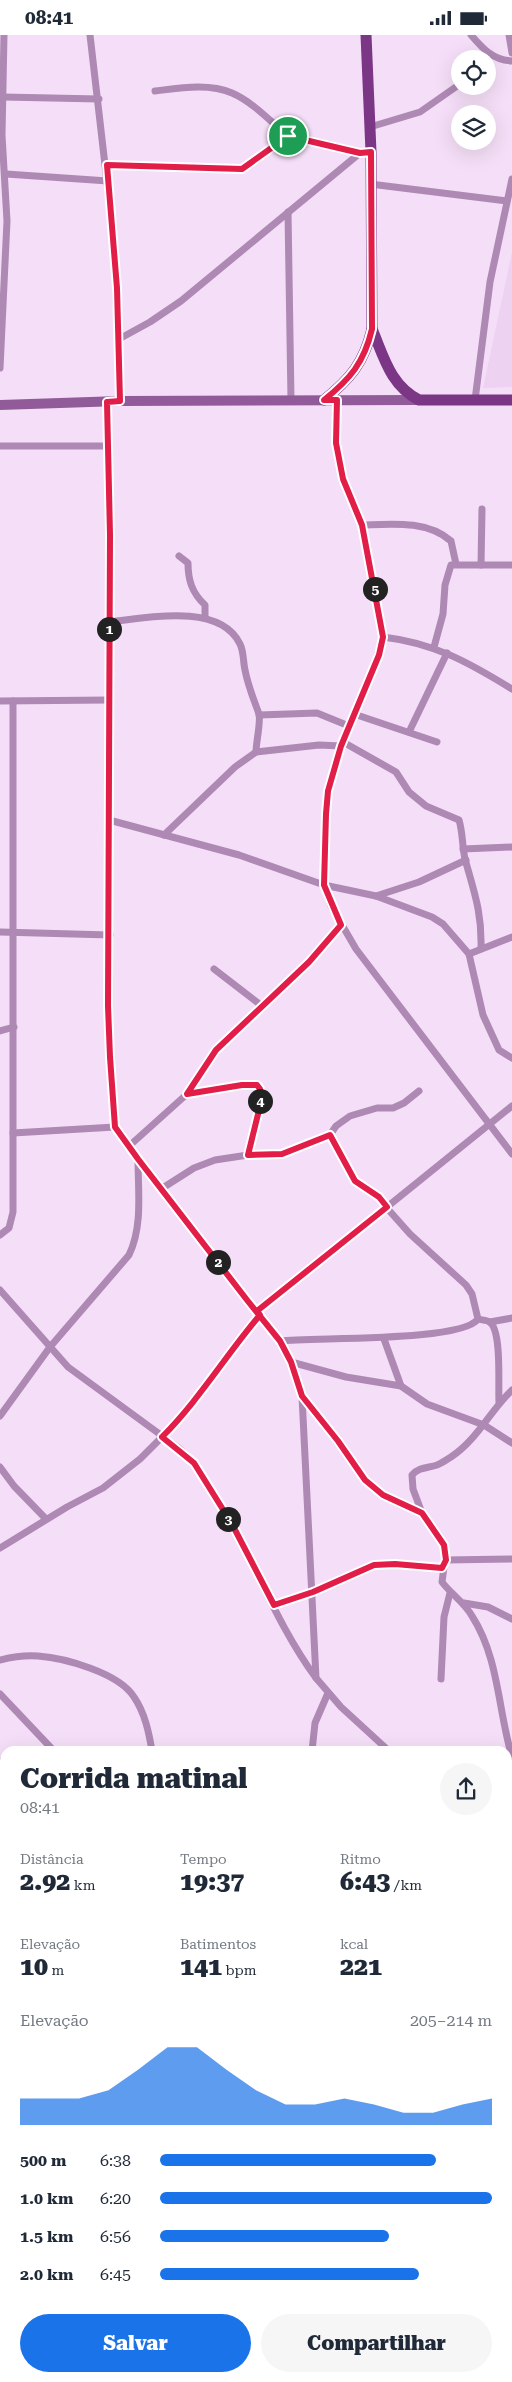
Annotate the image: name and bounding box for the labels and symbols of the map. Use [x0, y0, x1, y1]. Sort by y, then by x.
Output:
pin [267, 115, 309, 157]
pin: 5 [362, 577, 388, 601]
pin: 1 [96, 617, 122, 641]
pin: 4 [248, 1089, 272, 1113]
pin: 2 [206, 1249, 230, 1275]
pin: 3 [216, 1507, 240, 1531]

